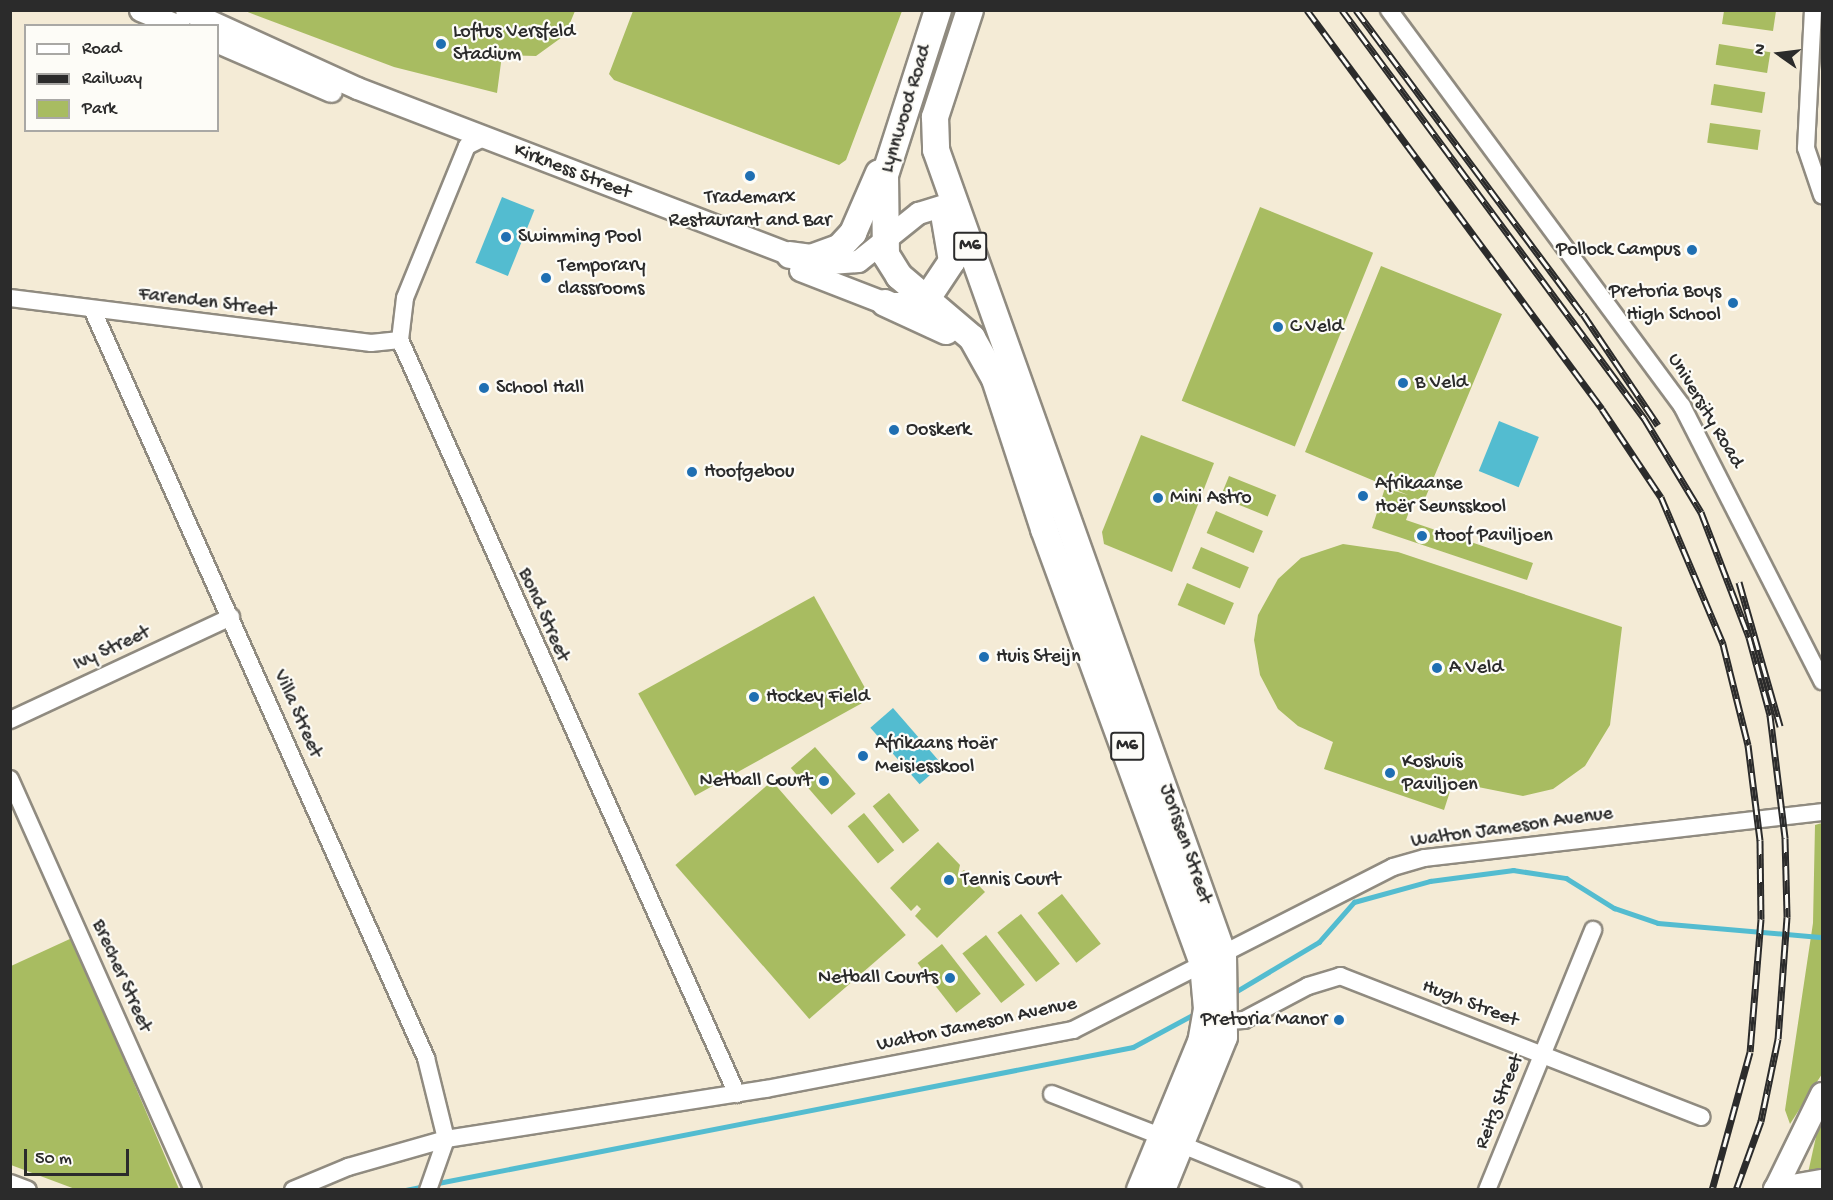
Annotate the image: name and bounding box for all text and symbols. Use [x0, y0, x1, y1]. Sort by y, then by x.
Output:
place label: Loftus Versfeld Stadium [453, 20, 575, 67]
legend [24, 24, 219, 132]
north arrow [1749, 24, 1809, 84]
marker: Loftus Versfeld Stadium [434, 37, 448, 51]
text: Road [82, 39, 121, 60]
street label: Lynnwood Road [876, 42, 938, 176]
text: N [1751, 42, 1772, 57]
text: Railway [82, 69, 142, 90]
text: Park [82, 99, 116, 120]
street label: Kirkness Street [510, 139, 634, 205]
marker: Trademarx Restaurant and Bar [743, 169, 757, 183]
place label: Trademarx Restaurant and Bar [669, 186, 831, 233]
place label: Swimming Pool [518, 225, 642, 249]
marker: Swimming Pool [499, 230, 513, 244]
road number: M6 [952, 231, 988, 261]
place label: Pollock Campus [1556, 238, 1680, 262]
marker: Pollock Campus [1685, 243, 1699, 257]
place label: Temporary classrooms [558, 254, 646, 301]
marker: Temporary classrooms [539, 271, 553, 285]
place label: Pretoria Boys High School [1609, 280, 1721, 327]
street label: Farenden Street [137, 283, 277, 323]
marker: Pretoria Boys High School [1726, 296, 1740, 310]
place label: C Veld [1290, 315, 1343, 339]
marker: C Veld [1271, 320, 1285, 334]
street label: University Road [1661, 349, 1749, 473]
place label: B Veld [1415, 371, 1468, 395]
place label: School Hall [496, 376, 584, 400]
marker: B Veld [1396, 376, 1410, 390]
marker: School Hall [477, 381, 491, 395]
place label: Ooskerk [906, 418, 971, 442]
marker: Ooskerk [887, 423, 901, 437]
place label: Hoofgebou [704, 460, 794, 484]
marker: Hoofgebou [685, 465, 699, 479]
place label: Afrikaanse Hoër Seunsskool [1375, 472, 1506, 519]
place label: Mini Astro [1170, 486, 1252, 510]
marker: Afrikaanse Hoër Seunsskool [1356, 489, 1370, 503]
marker: Mini Astro [1151, 491, 1165, 505]
place label: Hoof Paviljoen [1434, 524, 1553, 548]
marker: Hoof Paviljoen [1415, 529, 1429, 543]
street label: Bond Street [512, 564, 574, 666]
street label: Ivy Street [70, 621, 154, 677]
place label: Huis Steijn [996, 645, 1081, 669]
marker: Huis Steijn [977, 650, 991, 664]
place label: A Veld [1449, 656, 1503, 680]
marker: A Veld [1430, 661, 1444, 675]
street label: Villa Street [267, 666, 327, 762]
place label: Hockey Field [766, 685, 869, 709]
marker: Hockey Field [747, 690, 761, 704]
road number: M6 [1109, 731, 1145, 761]
place label: Afrikaans Hoër Meisiesskool [875, 732, 996, 779]
marker: Afrikaans Hoër Meisiesskool [856, 749, 870, 763]
place label: Koshuis Paviljoen [1402, 750, 1478, 797]
marker: Koshuis Paviljoen [1383, 766, 1397, 780]
place label: Netball Court [699, 769, 812, 793]
marker: Netball Court [817, 774, 831, 788]
street label: Jorissen Street [1153, 781, 1217, 907]
street label: Walton Jameson Avenue [1409, 802, 1615, 854]
place label: Tennis Court [961, 868, 1060, 892]
marker: Tennis Court [942, 873, 956, 887]
street label: Brecher Street [86, 916, 156, 1036]
place label: Netball Courts [818, 966, 938, 990]
marker: Netball Courts [943, 971, 957, 985]
street label: Hugh Street [1419, 975, 1521, 1033]
street label: Walton Jameson Avenue [875, 992, 1079, 1058]
place label: Pretoria Manor [1201, 1008, 1327, 1032]
marker: Pretoria Manor [1332, 1013, 1346, 1027]
street label: Reitz Street [1470, 1051, 1530, 1153]
scale bar [27, 1137, 132, 1175]
text: 50 m [35, 1149, 72, 1170]

